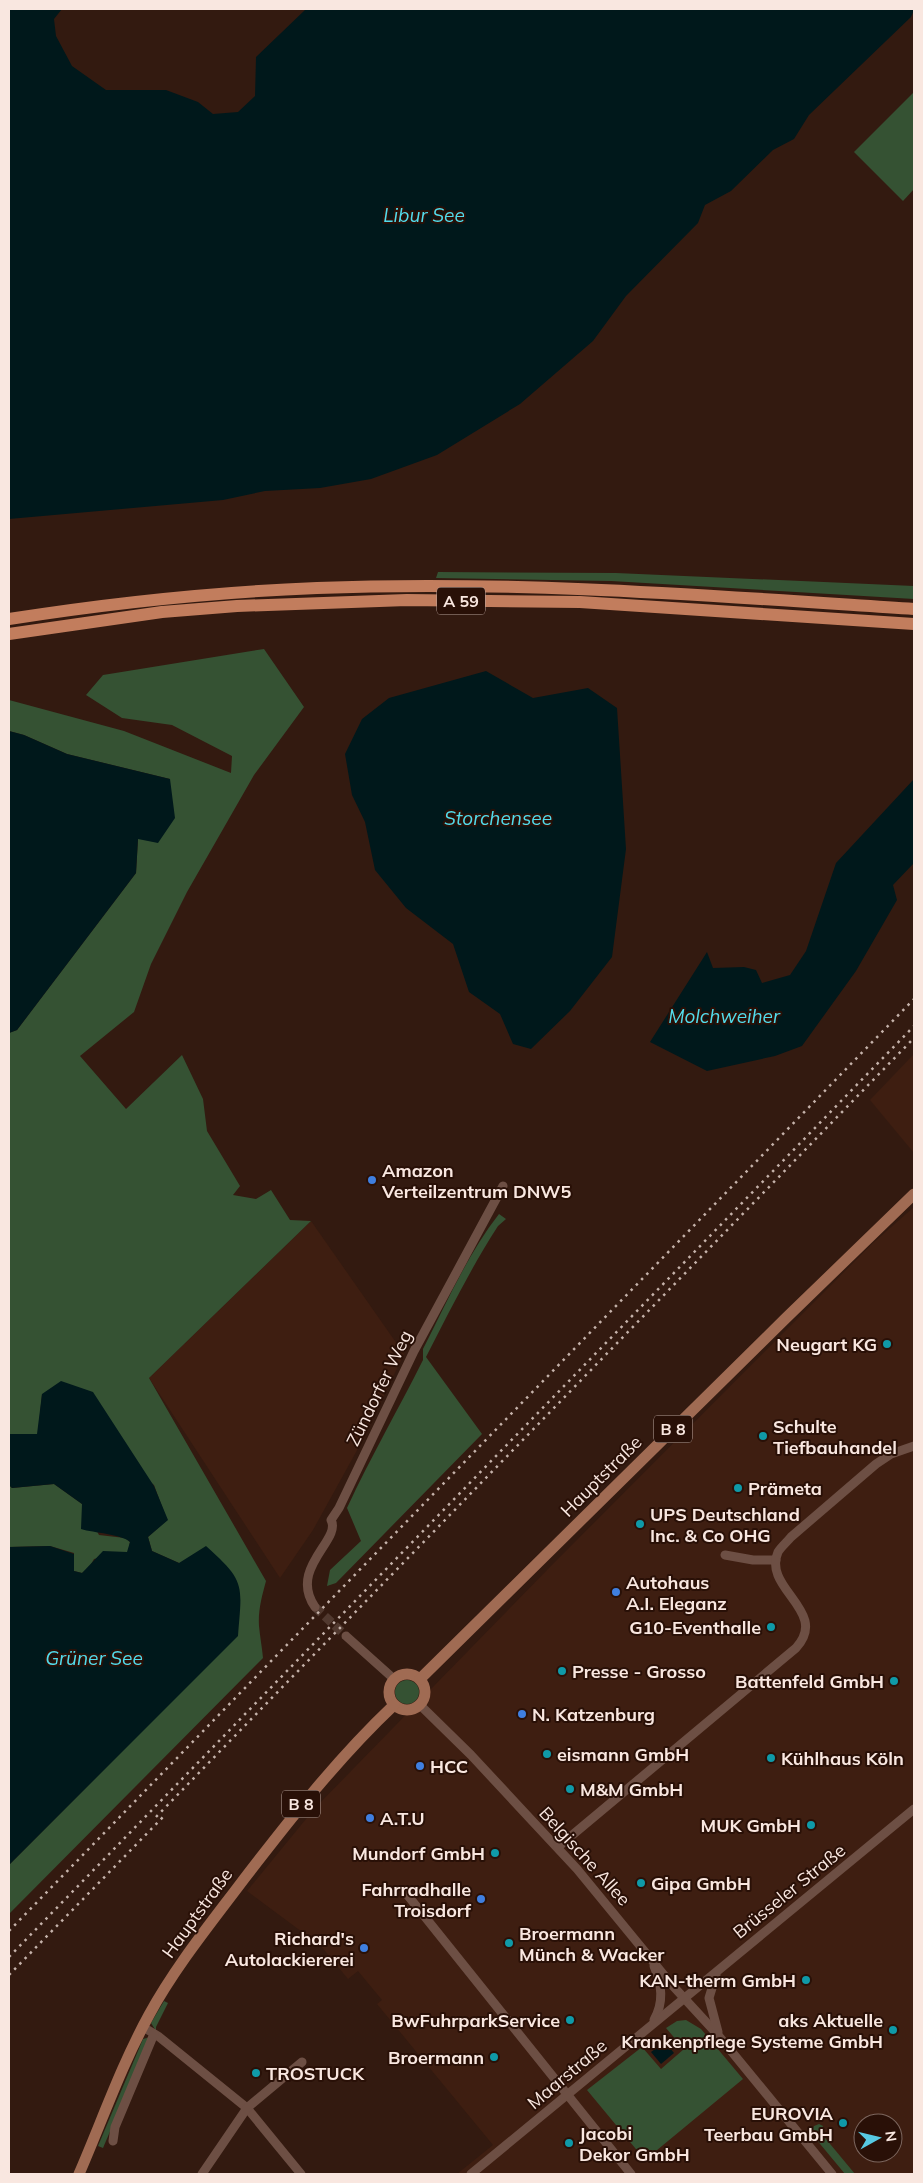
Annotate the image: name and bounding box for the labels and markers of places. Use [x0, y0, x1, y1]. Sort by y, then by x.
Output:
place label: Amazon Verteilzentrum DNW5 [381, 1159, 572, 1203]
marker: Amazon Verteilzentrum DNW5 [366, 1174, 378, 1186]
place label: Neugart KG [776, 1333, 877, 1356]
marker: Neugart KG [881, 1338, 893, 1350]
place label: Schulte Tiefbauhandel [773, 1415, 897, 1459]
marker: Schulte Tiefbauhandel [757, 1430, 769, 1442]
place label: Prämeta [748, 1477, 822, 1500]
marker: Prämeta [732, 1482, 744, 1494]
place label: UPS Deutschland Inc. & Co OHG [650, 1503, 800, 1547]
marker: UPS Deutschland Inc. & Co OHG [634, 1518, 646, 1530]
place label: Autohaus A.I. Eleganz [626, 1571, 727, 1615]
marker: Autohaus A.I. Eleganz [610, 1586, 622, 1598]
place label: G10-Eventhalle [629, 1616, 761, 1639]
marker: G10-Eventhalle [765, 1621, 777, 1633]
place label: Presse - Grosso [572, 1660, 706, 1683]
marker: Presse - Grosso [556, 1665, 568, 1677]
place label: Battenfeld GmbH [735, 1670, 884, 1693]
marker: Battenfeld GmbH [888, 1675, 900, 1687]
place label: N. Katzenburg [532, 1703, 655, 1726]
marker: N. Katzenburg [516, 1708, 528, 1720]
place label: eismann GmbH [557, 1743, 689, 1766]
place label: Kühlhaus Köln [781, 1747, 904, 1770]
marker: eismann GmbH [541, 1748, 553, 1760]
marker: Kühlhaus Köln [765, 1752, 777, 1764]
place label: HCC [430, 1755, 468, 1778]
marker: HCC [414, 1760, 426, 1772]
place label: M&M GmbH [580, 1778, 683, 1801]
marker: M&M GmbH [564, 1783, 576, 1795]
place label: A.T.U [380, 1807, 425, 1830]
marker: A.T.U [364, 1812, 376, 1824]
place label: MUK GmbH [701, 1814, 801, 1837]
marker: MUK GmbH [805, 1819, 817, 1831]
place label: Mundorf GmbH [352, 1842, 485, 1865]
marker: Mundorf GmbH [489, 1847, 501, 1859]
place label: Gipa GmbH [651, 1872, 751, 1895]
marker: Gipa GmbH [635, 1877, 647, 1889]
place label: Fahrradhalle Troisdorf [361, 1878, 471, 1922]
marker: Fahrradhalle Troisdorf [475, 1893, 487, 1905]
place label: Broermann Münch & Wacker [519, 1922, 665, 1966]
place label: Richard's Autolackiererei [225, 1927, 354, 1971]
marker: Broermann Münch & Wacker [503, 1937, 515, 1949]
marker: Richard's Autolackiererei [358, 1942, 370, 1954]
place label: KAN-therm GmbH [639, 1969, 796, 1992]
marker: KAN-therm GmbH [800, 1974, 812, 1986]
place label: BwFuhrparkService [391, 2009, 560, 2032]
place label: aks Aktuelle Krankenpflege Systeme GmbH [621, 2009, 883, 2053]
marker: BwFuhrparkService [564, 2014, 576, 2026]
marker: aks Aktuelle Krankenpflege Systeme GmbH [887, 2024, 899, 2036]
place label: Broermann [388, 2046, 484, 2069]
marker: Broermann [488, 2051, 500, 2063]
place label: TROSTUCK [266, 2062, 365, 2085]
marker: TROSTUCK [250, 2067, 262, 2079]
place label: EUROVIA Teerbau GmbH [704, 2102, 833, 2146]
marker: EUROVIA Teerbau GmbH [837, 2117, 849, 2129]
place label: Jacobi Dekor GmbH [579, 2122, 690, 2166]
marker: Jacobi Dekor GmbH [563, 2137, 575, 2149]

